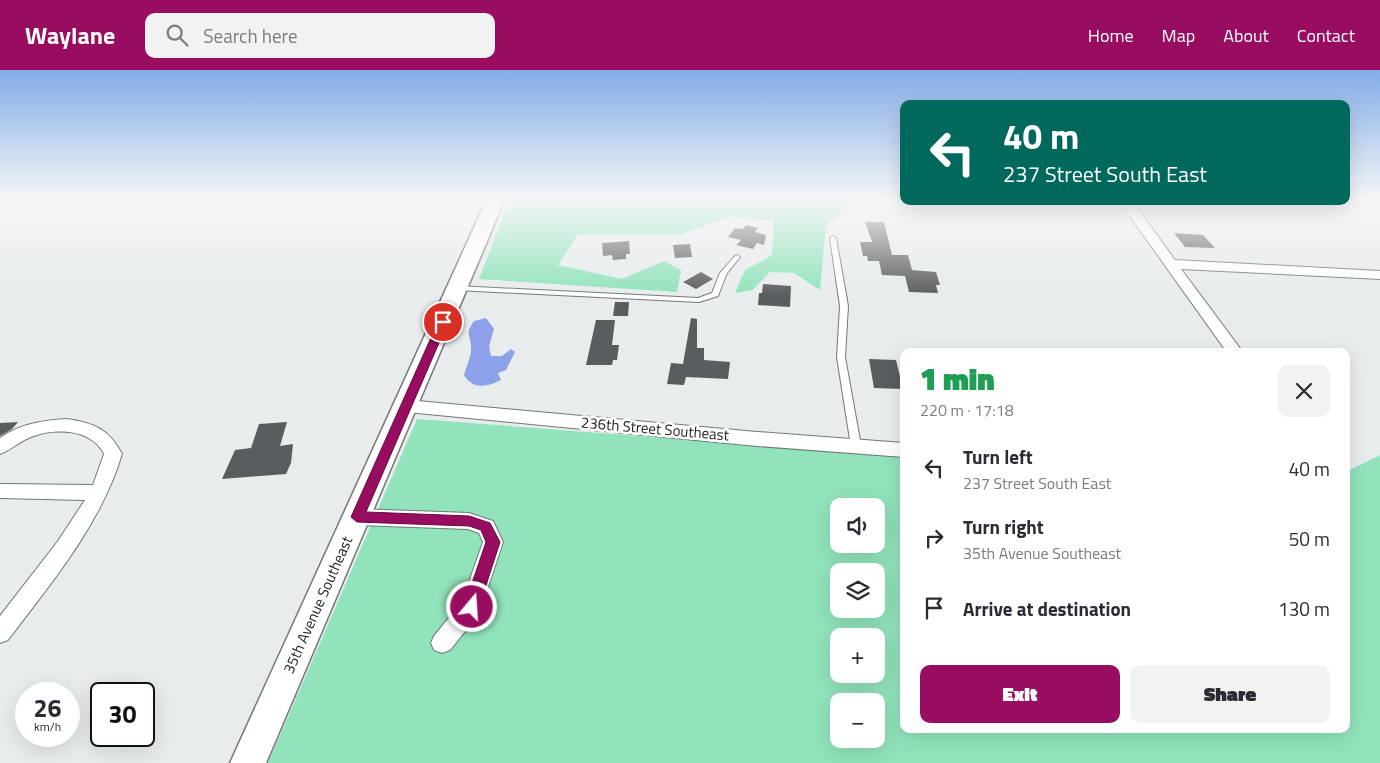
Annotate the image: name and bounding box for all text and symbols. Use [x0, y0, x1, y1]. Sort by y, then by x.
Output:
search box [145, 13, 495, 58]
text: Waylane [25, 17, 115, 53]
icon: search [163, 21, 191, 49]
text: Search here [203, 21, 298, 50]
text: Home [1088, 22, 1134, 49]
text: Map [1162, 22, 1195, 49]
text: About [1223, 22, 1269, 49]
text: Contact [1297, 22, 1355, 49]
text: 40 m [1003, 109, 1079, 163]
icon: left [920, 120, 985, 185]
text: 237 Street South East [1003, 157, 1207, 191]
pin [422, 301, 464, 343]
icon: arrive [429, 308, 457, 336]
text: 1 min [920, 356, 995, 402]
button: close [1278, 365, 1330, 417]
text: 220 m · 17:18 [920, 398, 1014, 422]
street label: 236th Street Southeast [580, 411, 731, 446]
text: Turn left [963, 442, 1033, 471]
icon: left [920, 454, 948, 482]
text: 40 m [1289, 454, 1330, 483]
text: 237 Street South East [963, 471, 1111, 495]
map controls [830, 498, 885, 748]
button: sound [830, 498, 885, 553]
text: Turn right [963, 512, 1044, 541]
icon: right [920, 524, 948, 552]
text: 50 m [1289, 524, 1330, 553]
street label: 35th Avenue Southeast [277, 532, 359, 677]
text: 35th Avenue Southeast [963, 541, 1121, 565]
button: layers [830, 563, 885, 618]
position arrow [445, 580, 497, 632]
icon: arrive [920, 594, 948, 622]
text: Arrive at destination [963, 594, 1131, 623]
text: 130 m [1278, 594, 1330, 623]
button: + [830, 628, 885, 683]
button: Exit [920, 665, 1120, 723]
button: Share [1130, 665, 1330, 723]
speed limit sign: 30 [90, 682, 155, 747]
text: 26 [33, 689, 62, 727]
button: − [830, 693, 885, 748]
text: km/h [34, 717, 61, 736]

